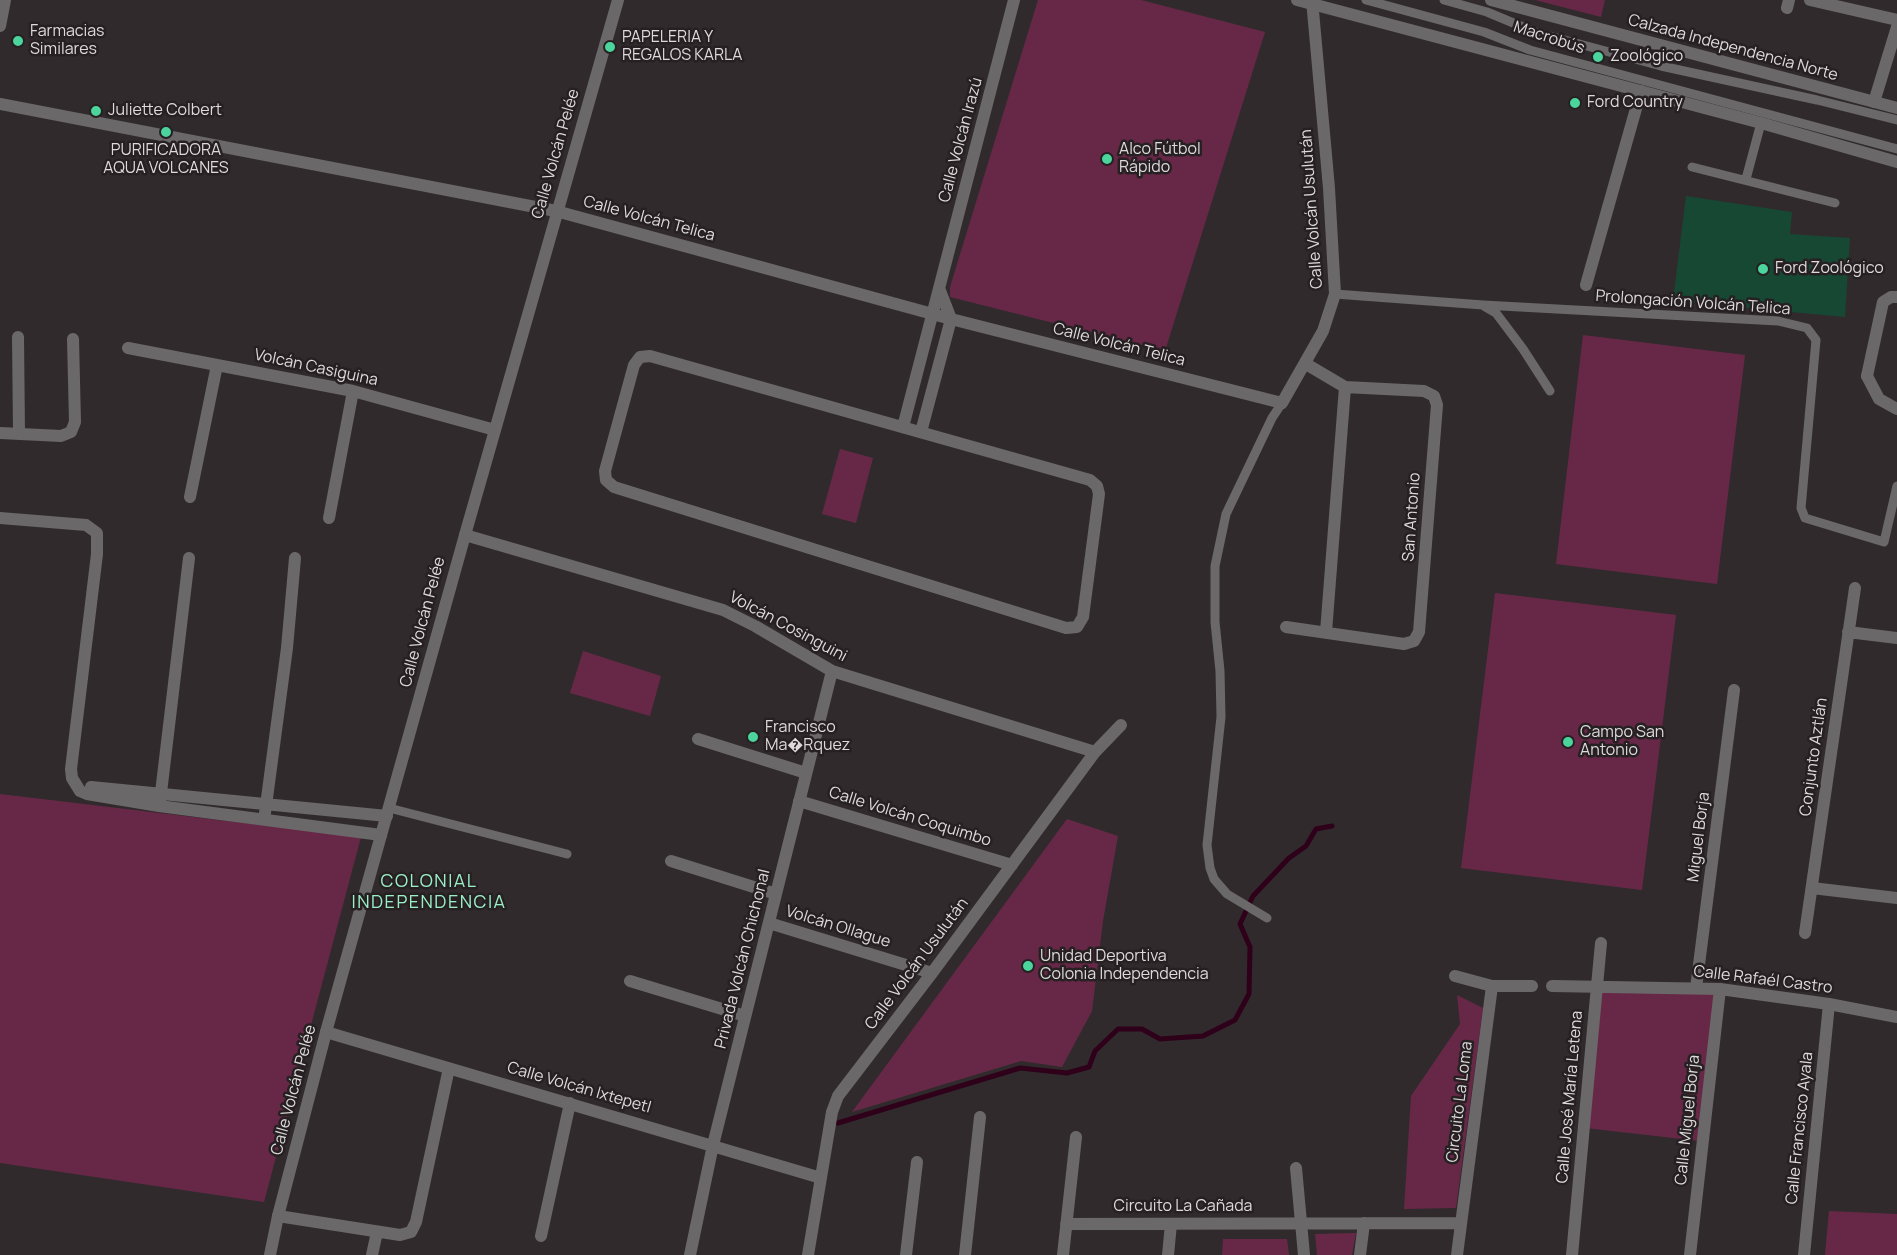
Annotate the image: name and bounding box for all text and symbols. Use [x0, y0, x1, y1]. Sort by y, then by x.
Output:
street label: Calzada Independencia Norte [1626, 11, 1840, 85]
street label: Macrobús [1511, 17, 1587, 59]
place label: Farmacias Similares [30, 22, 104, 60]
place label: PAPELERIA Y REGALOS KARLA [622, 28, 742, 66]
marker: Farmacias Similares [11, 34, 25, 48]
marker: PAPELERIA Y REGALOS KARLA [603, 40, 617, 54]
place label: Zoológico [1610, 47, 1683, 67]
marker: Zoológico [1591, 50, 1605, 64]
street label: Calle Volcán Irazú [935, 75, 987, 205]
street label: Calle Volcán Pelée [528, 87, 584, 221]
place label: Ford Country [1587, 93, 1683, 113]
marker: Ford Country [1568, 96, 1582, 110]
place label: Juliette Colbert [108, 101, 222, 121]
marker: Juliette Colbert [89, 104, 103, 118]
marker: PURIFICADORA AQUA VOLCANES [159, 125, 173, 139]
street label: Calle Volcán Usulután [1297, 129, 1327, 289]
place label: Alco Fútbol Rápido [1119, 140, 1201, 178]
place label: PURIFICADORA AQUA VOLCANES [103, 141, 229, 179]
marker: Alco Fútbol Rápido [1100, 152, 1114, 166]
street label: Calle Volcán Telica [581, 192, 717, 246]
place label: Ford Zoológico [1775, 259, 1884, 279]
marker: Ford Zoológico [1756, 262, 1770, 276]
street label: Prolongación Volcán Telica [1595, 287, 1791, 319]
street label: Calle Volcán Telica [1051, 319, 1187, 371]
street label: Volcán Casiguina [252, 346, 380, 390]
street label: San Antonio [1399, 472, 1425, 562]
street label: Calle Volcán Pelée [396, 555, 450, 689]
street label: Volcán Cosinguini [726, 588, 850, 666]
street label: Conjunto Aztlán [1796, 697, 1832, 817]
place label: Francisco Ma�Rquez [765, 718, 850, 756]
place label: Campo San Antonio [1580, 723, 1664, 761]
marker: Francisco Ma�Rquez [746, 730, 760, 744]
marker: Campo San Antonio [1561, 735, 1575, 749]
street label: Calle Volcán Coquimbo [826, 783, 994, 851]
street label: Miguel Borja [1684, 791, 1714, 883]
street label: Privada Volcán Chichonal [711, 867, 775, 1051]
district label: COLONIAL INDEPENDENCIA [352, 871, 506, 914]
street label: Calle Volcán Usulután [861, 894, 973, 1034]
street label: Volcán Ollague [783, 902, 893, 952]
place label: Unidad Deportiva Colonia Independencia [1040, 947, 1209, 985]
marker: Unidad Deportiva Colonia Independencia [1021, 959, 1035, 973]
street label: Calle Rafaél Castro [1692, 962, 1834, 998]
street label: Calle José María Letena [1553, 1010, 1587, 1184]
street label: Calle Volcán Pelée [267, 1023, 321, 1157]
street label: Circuito La Loma [1443, 1040, 1477, 1164]
street label: Calle Francisco Ayala [1782, 1051, 1818, 1205]
street label: Calle Miguel Borja [1672, 1054, 1704, 1186]
street label: Calle Volcán Ixtepetl [505, 1058, 653, 1118]
street label: Circuito La Cañada [1114, 1197, 1252, 1217]

